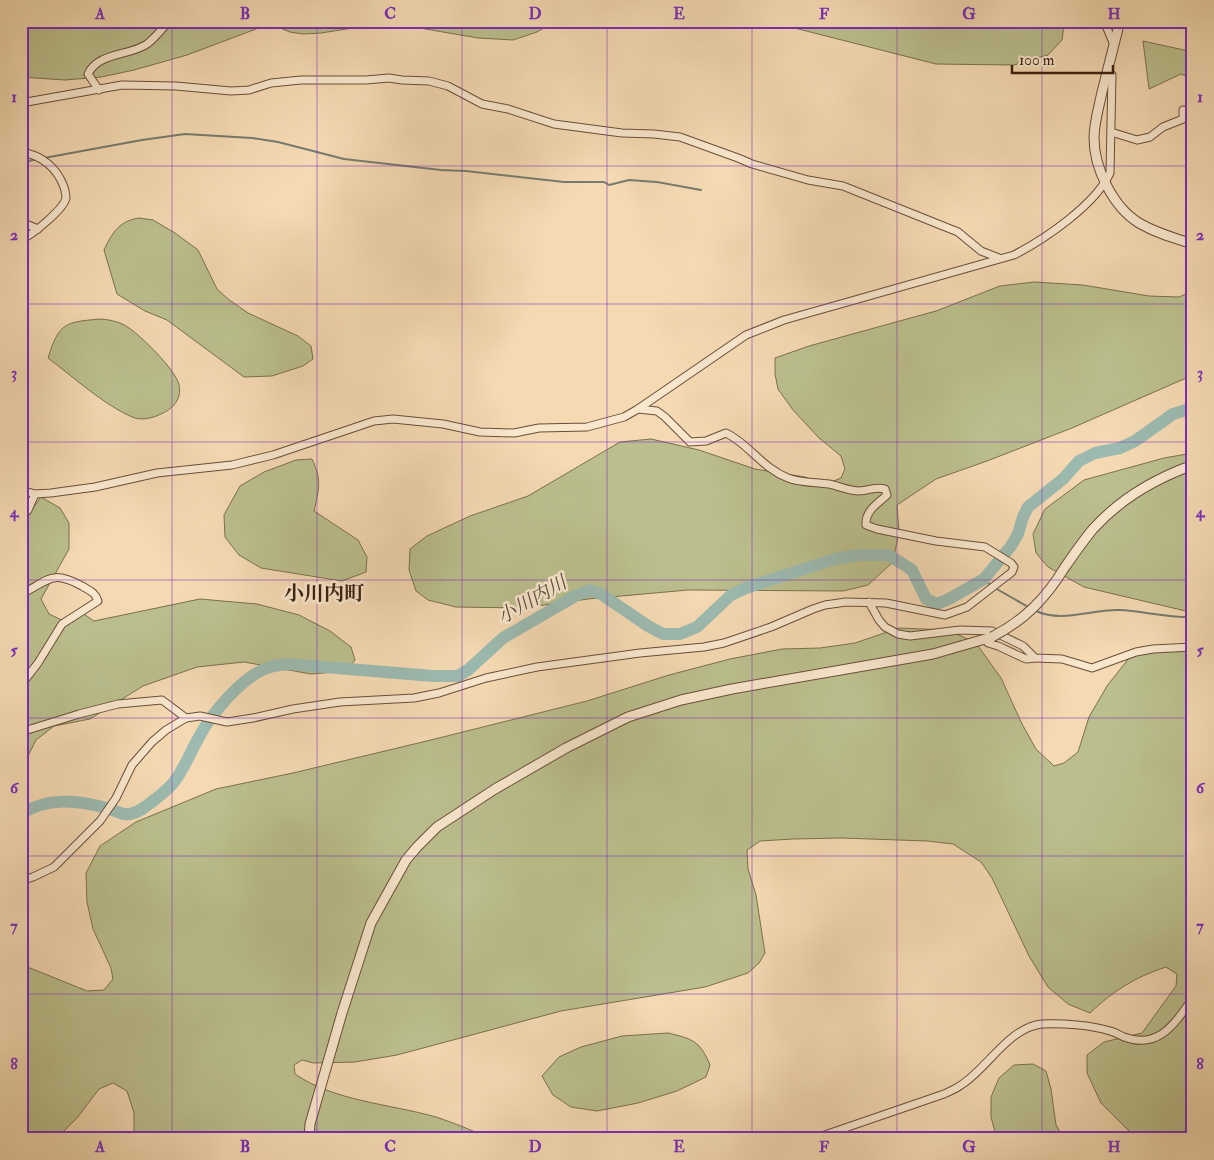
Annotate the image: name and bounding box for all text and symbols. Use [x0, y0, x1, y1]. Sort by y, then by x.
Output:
text: A [94, 4, 106, 24]
text: B [240, 4, 250, 24]
text: C [384, 4, 396, 24]
text: D [528, 4, 542, 24]
text: E [673, 4, 685, 24]
text: F [819, 4, 829, 24]
text: G [962, 4, 976, 24]
text: H [1107, 4, 1121, 24]
scale bar [1012, 42, 1113, 74]
text: 100 m [1019, 51, 1055, 70]
text: 1 [11, 87, 17, 107]
text: 1 [1197, 87, 1203, 107]
text: 2 [10, 225, 18, 245]
text: 2 [1196, 225, 1204, 245]
text: 3 [11, 363, 17, 383]
text: 3 [1197, 363, 1203, 383]
text: 4 [9, 502, 20, 522]
text: 4 [1195, 502, 1206, 522]
water label: 小川内川 [493, 570, 573, 629]
district label: 小川内町 [284, 581, 365, 606]
text: 5 [10, 640, 18, 660]
text: 5 [1196, 640, 1204, 660]
text: 6 [10, 778, 20, 798]
text: 6 [1196, 778, 1206, 798]
text: 7 [10, 916, 18, 936]
text: 7 [1196, 916, 1204, 936]
text: 8 [10, 1054, 18, 1074]
text: 8 [1196, 1054, 1204, 1074]
text: A [94, 1137, 106, 1157]
text: B [240, 1137, 250, 1157]
text: C [384, 1137, 396, 1157]
text: D [528, 1137, 542, 1157]
text: E [673, 1137, 685, 1157]
text: F [819, 1137, 829, 1157]
text: G [962, 1137, 976, 1157]
text: H [1107, 1137, 1121, 1157]

